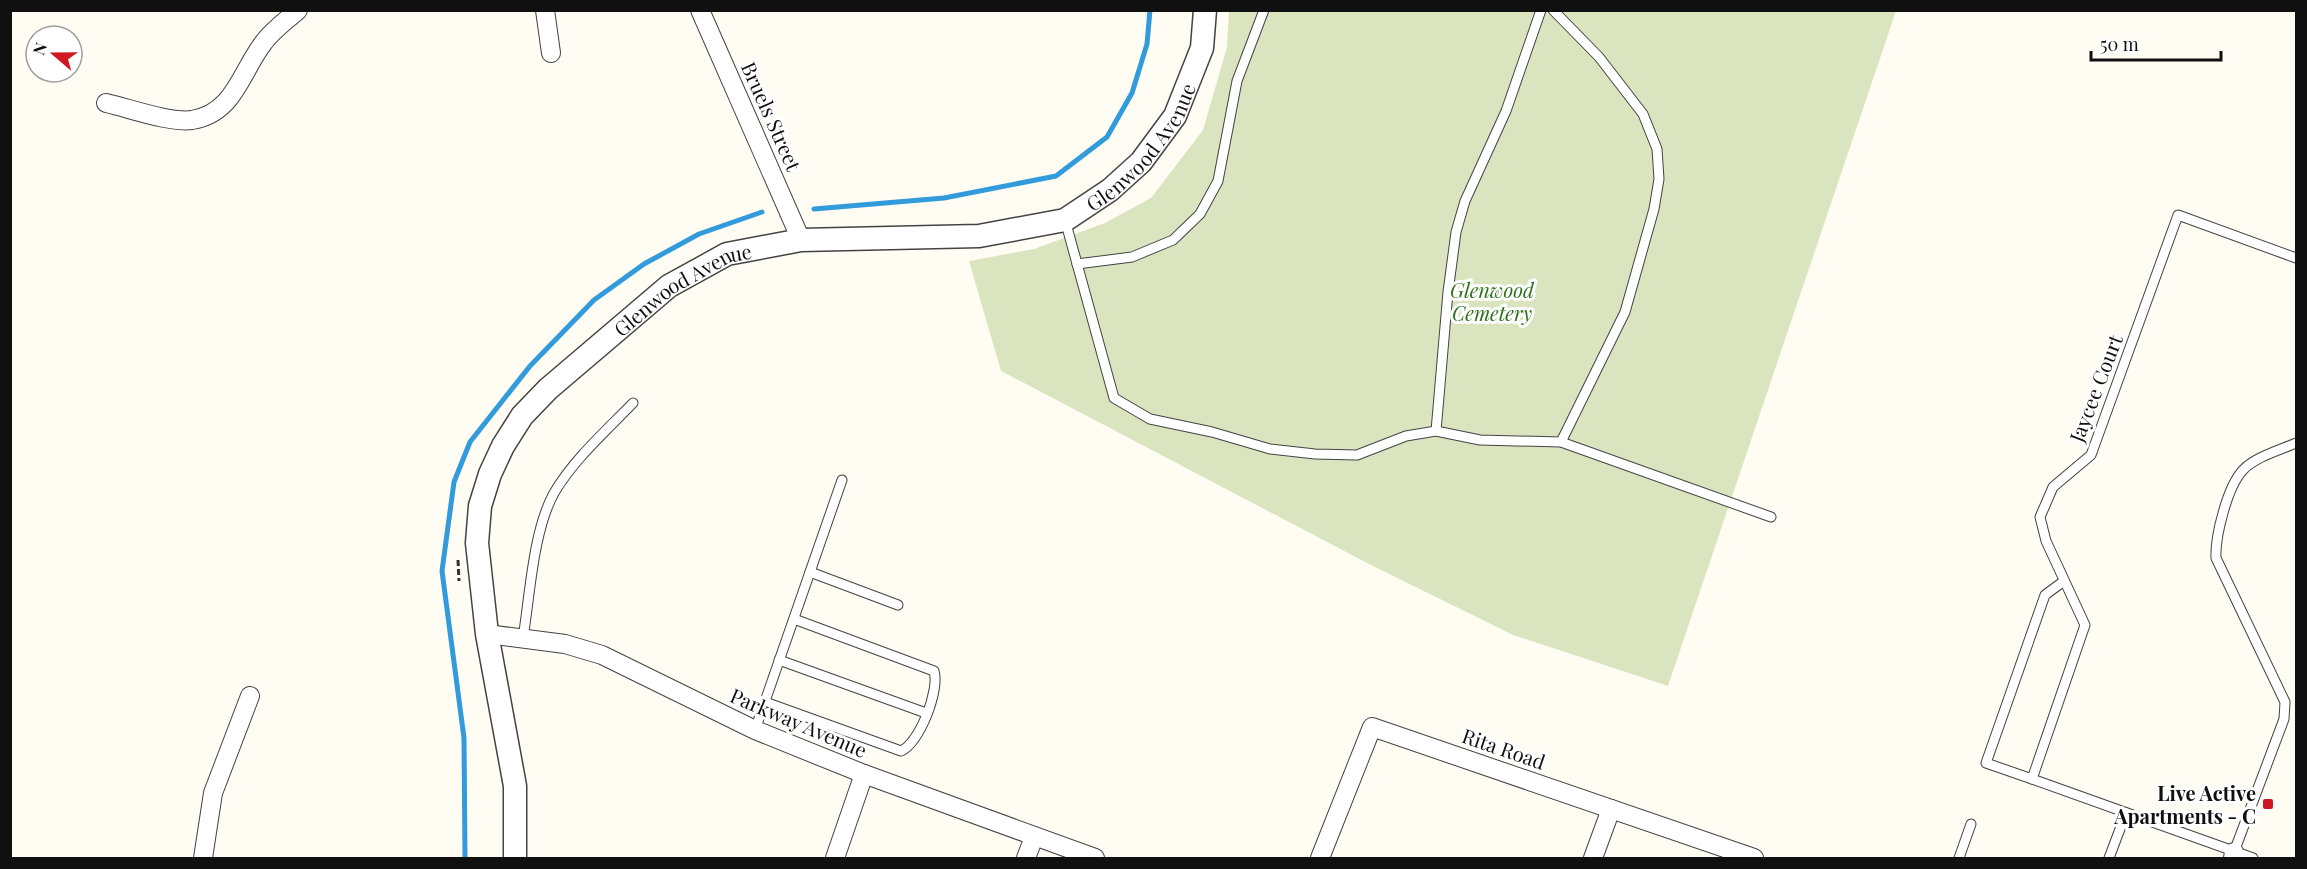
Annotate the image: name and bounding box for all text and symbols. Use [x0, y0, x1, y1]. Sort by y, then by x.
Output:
north arrow [24, 24, 84, 84]
scale bar [2091, 24, 2222, 62]
text: 50 m [2100, 32, 2139, 56]
text: N [28, 39, 51, 58]
street label: Bruels Street [736, 57, 808, 175]
street label: Glenwood Avenue [1080, 79, 1200, 216]
street label: Glenwood Avenue [607, 236, 754, 342]
park label: Glenwood Cemetery [1450, 276, 1535, 326]
street label: Jaycee Court [2062, 330, 2128, 447]
street label: Parkway Avenue [727, 681, 871, 763]
street label: Rita Road [1459, 721, 1549, 775]
place label: Live Active Apartments - C [2113, 779, 2256, 829]
marker: Live Active Apartments - C [2261, 797, 2275, 811]

